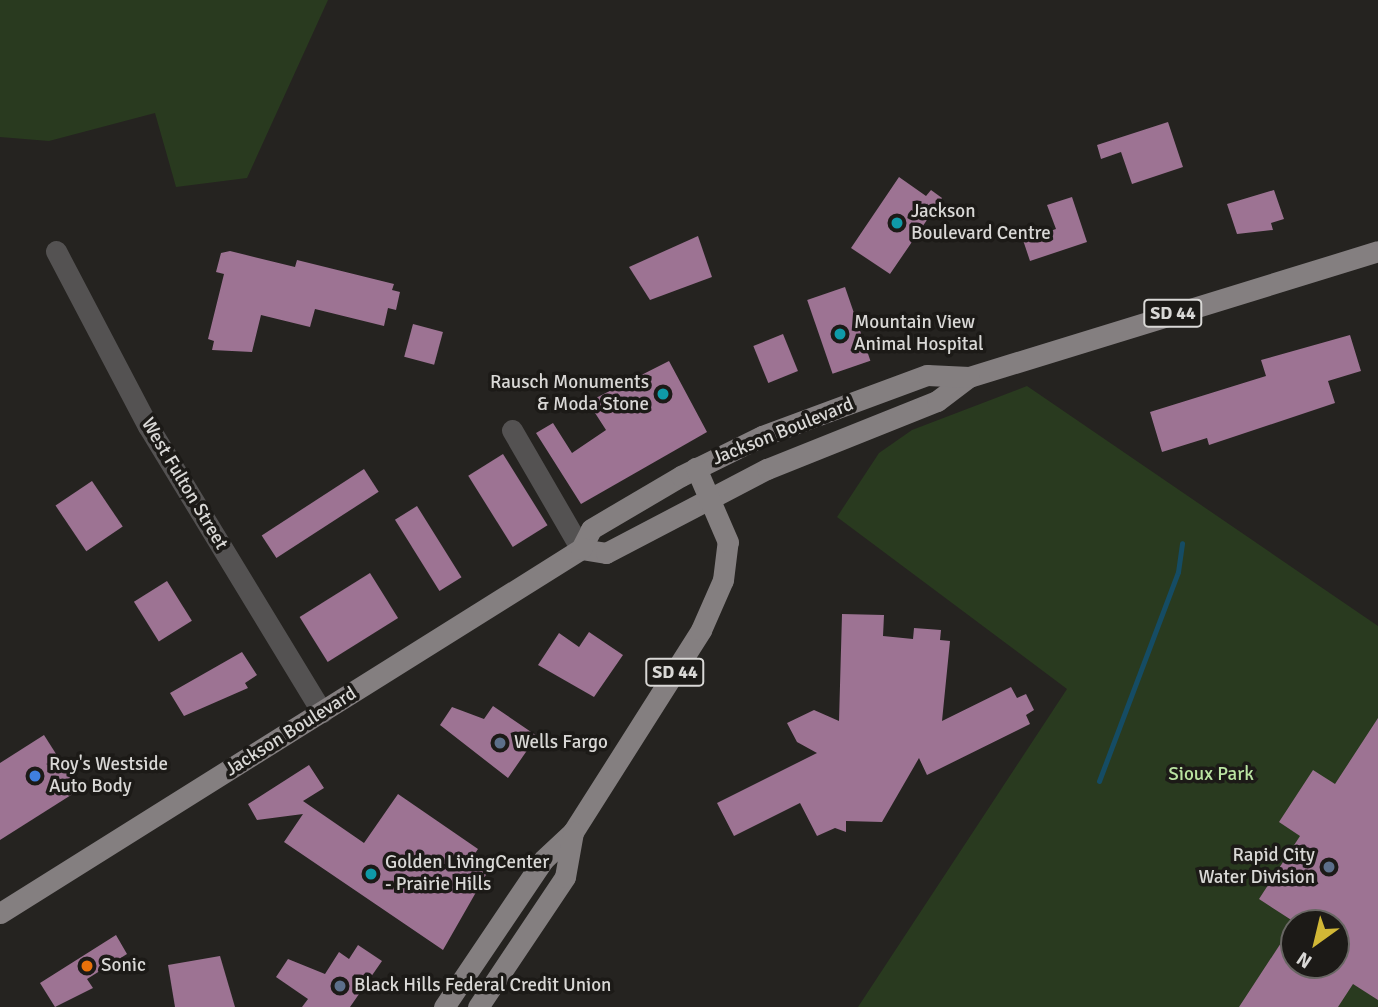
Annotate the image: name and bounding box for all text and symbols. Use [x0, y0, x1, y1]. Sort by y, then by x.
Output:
place label: Jackson Boulevard Centre [911, 201, 1051, 245]
marker: Jackson Boulevard Centre [889, 215, 905, 231]
road number: SD 44 [1143, 298, 1203, 328]
place label: Mountain View Animal Hospital [854, 312, 984, 356]
marker: Mountain View Animal Hospital [832, 326, 848, 342]
place label: Rausch Monuments & Moda Stone [490, 372, 649, 416]
marker: Rausch Monuments & Moda Stone [655, 386, 671, 402]
street label: Jackson Boulevard [709, 393, 857, 471]
street label: West Fulton Street [136, 414, 232, 554]
road number: SD 44 [645, 658, 705, 686]
street label: Jackson Boulevard [221, 682, 361, 782]
place label: Wells Fargo [514, 732, 608, 754]
marker: Wells Fargo [492, 735, 508, 751]
place label: Roy's Westside Auto Body [49, 754, 168, 798]
park label: Sioux Park [1168, 764, 1254, 786]
marker: Roy's Westside Auto Body [27, 768, 43, 784]
place label: Rapid City Water Division [1198, 845, 1315, 889]
place label: Golden LivingCenter - Prairie Hills [385, 852, 549, 896]
marker: Rapid City Water Division [1321, 859, 1337, 875]
marker: Golden LivingCenter - Prairie Hills [363, 866, 379, 882]
north arrow [1280, 909, 1350, 979]
text: N [1292, 946, 1317, 973]
place label: Sonic [101, 955, 146, 977]
marker: Sonic [79, 958, 95, 974]
place label: Black Hills Federal Credit Union [354, 975, 611, 997]
marker: Black Hills Federal Credit Union [332, 978, 348, 994]

